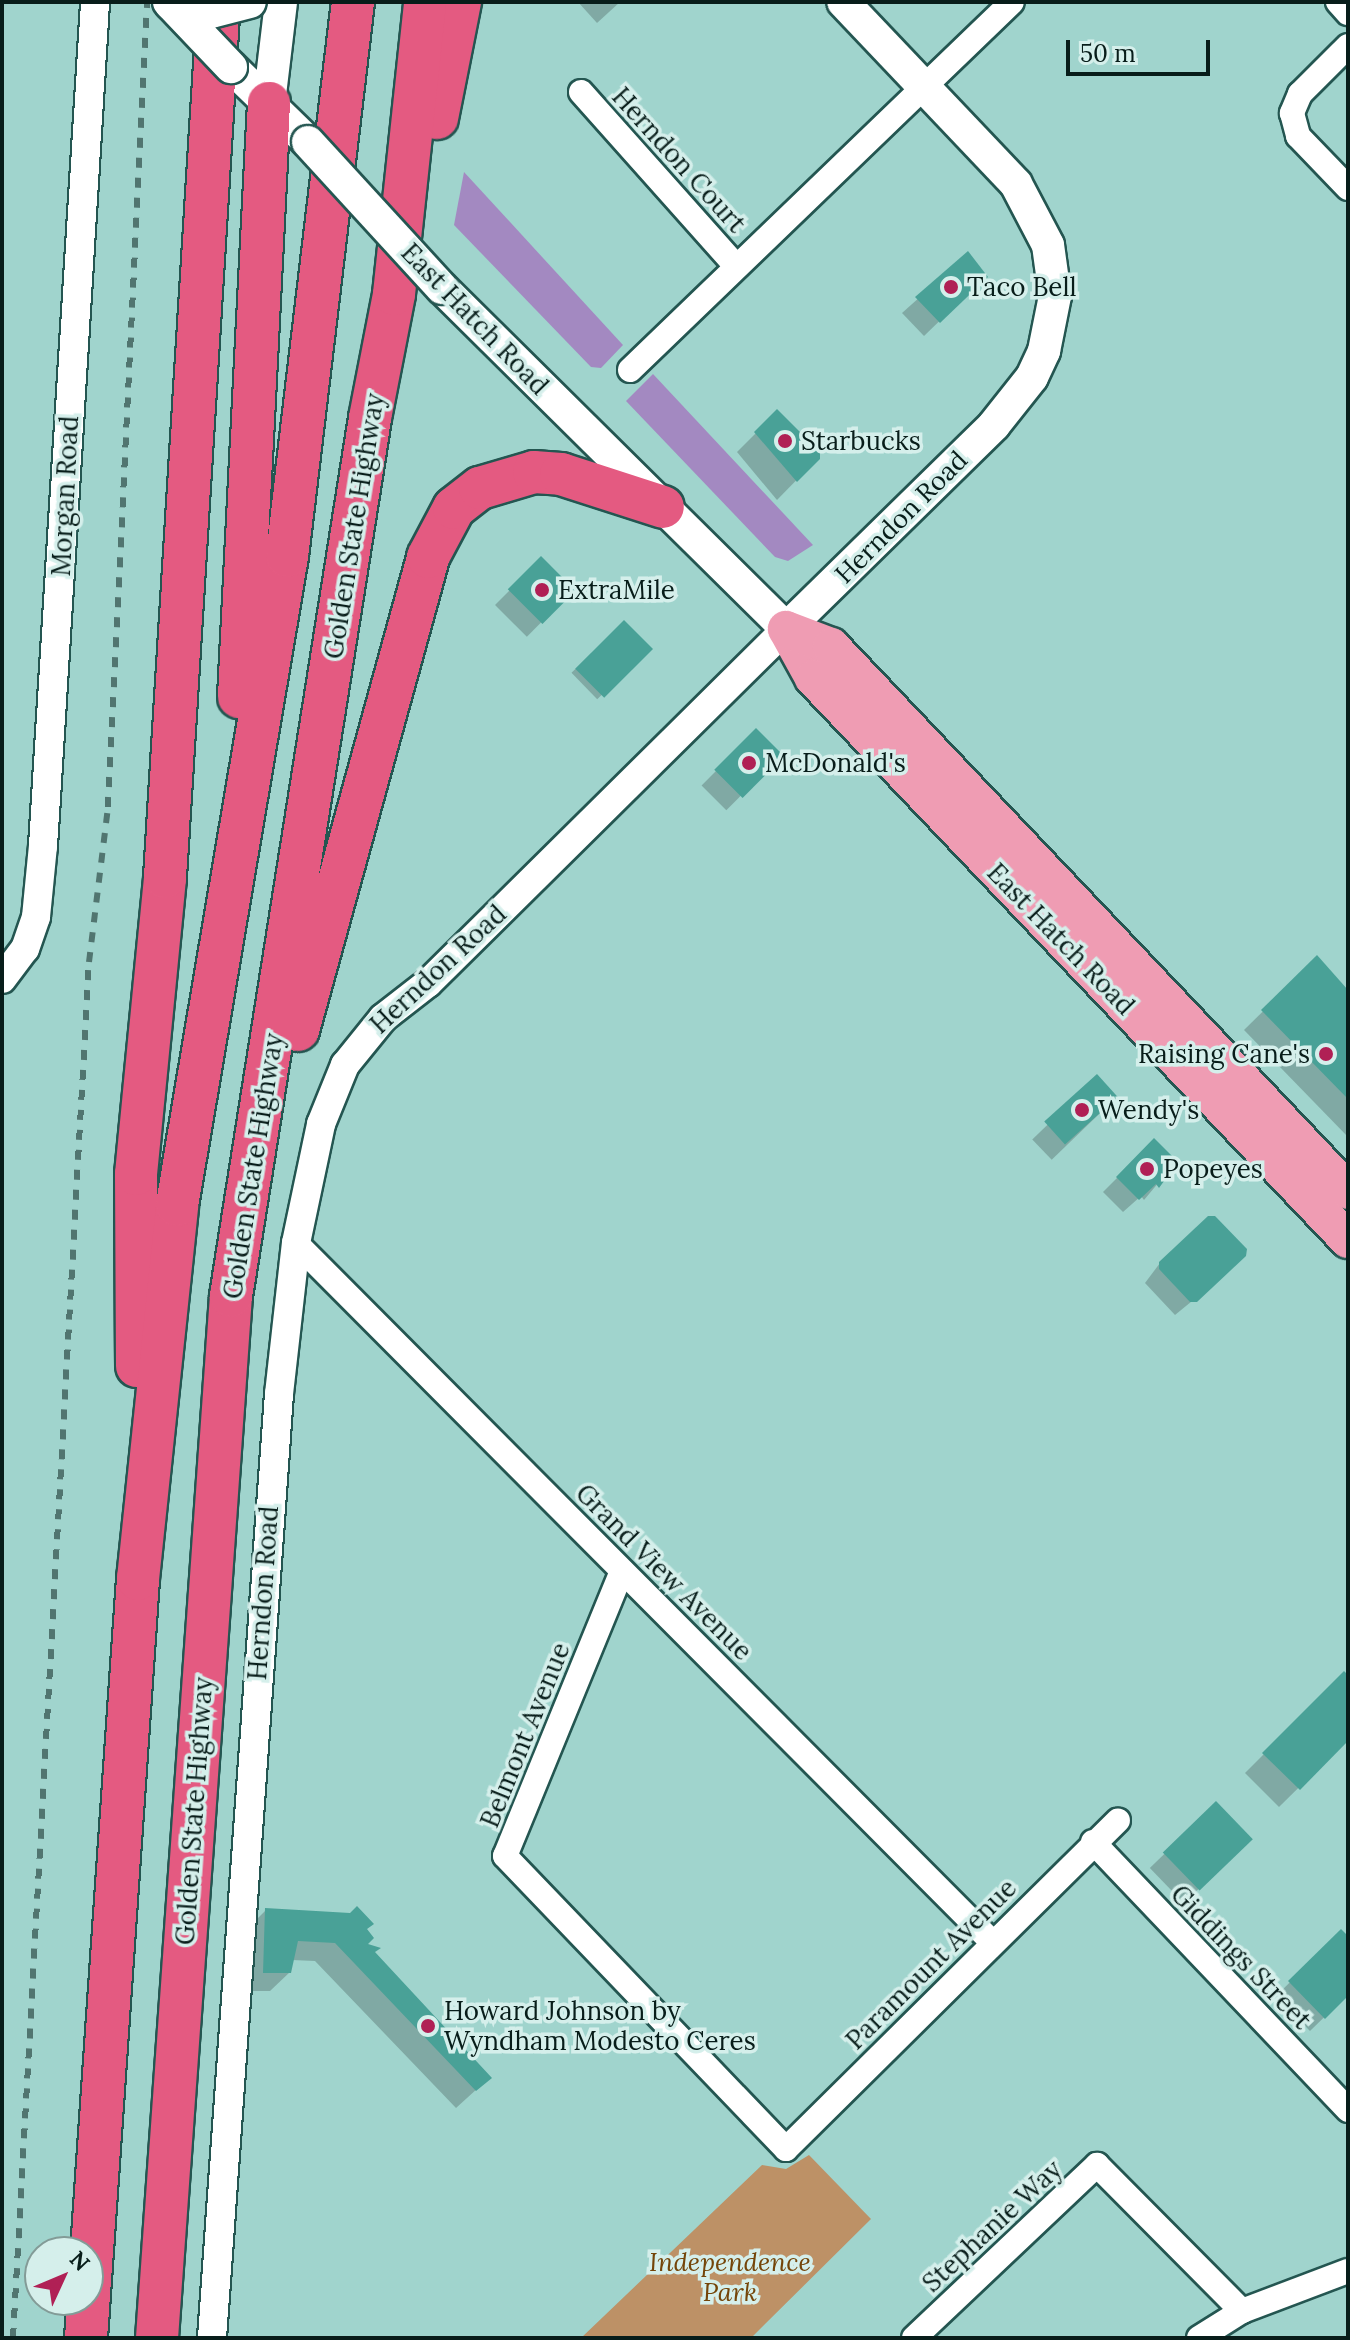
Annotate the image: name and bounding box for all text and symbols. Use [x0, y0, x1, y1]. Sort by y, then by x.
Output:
scale bar [1070, 24, 1214, 74]
text: 50 m [1080, 38, 1136, 69]
street label: Herndon Court [606, 81, 752, 239]
street label: East Hatch Road [395, 237, 555, 401]
place label: Taco Bell [967, 271, 1077, 303]
marker: Taco Bell [942, 278, 960, 296]
street label: Golden State Highway [318, 391, 390, 661]
street label: Morgan Road [45, 415, 85, 577]
place label: Starbucks [801, 425, 921, 457]
marker: Starbucks [776, 432, 794, 450]
street label: Herndon Road [828, 444, 974, 590]
place label: ExtraMile [558, 574, 675, 606]
marker: ExtraMile [533, 581, 551, 599]
place label: McDonald's [765, 747, 906, 779]
marker: McDonald's [740, 754, 758, 772]
street label: East Hatch Road [981, 857, 1141, 1021]
street label: Herndon Road [364, 898, 512, 1040]
street label: Golden State Highway [217, 1031, 289, 1301]
place label: Raising Cane's [1138, 1038, 1310, 1070]
marker: Raising Cane's [1317, 1045, 1335, 1063]
place label: Wendy's [1098, 1094, 1199, 1126]
marker: Wendy's [1073, 1101, 1091, 1119]
place label: Popeyes [1163, 1153, 1263, 1185]
marker: Popeyes [1138, 1160, 1156, 1178]
street label: Grand View Avenue [569, 1477, 759, 1667]
street label: Herndon Road [241, 1505, 285, 1681]
street label: Belmont Avenue [474, 1638, 576, 1832]
street label: Golden State Highway [169, 1676, 219, 1946]
street label: Paramount Avenue [839, 1872, 1023, 2056]
street label: Giddings Street [1164, 1878, 1318, 2036]
place label: Howard Johnson by Wyndham Modesto Ceres [444, 1995, 756, 2056]
marker: Howard Johnson by Wyndham Modesto Ceres [419, 2017, 437, 2035]
street label: Stephanie Way [916, 2154, 1068, 2298]
north arrow [24, 2236, 104, 2316]
text: N [64, 2245, 96, 2277]
park label: Independence Park [649, 2246, 811, 2308]

